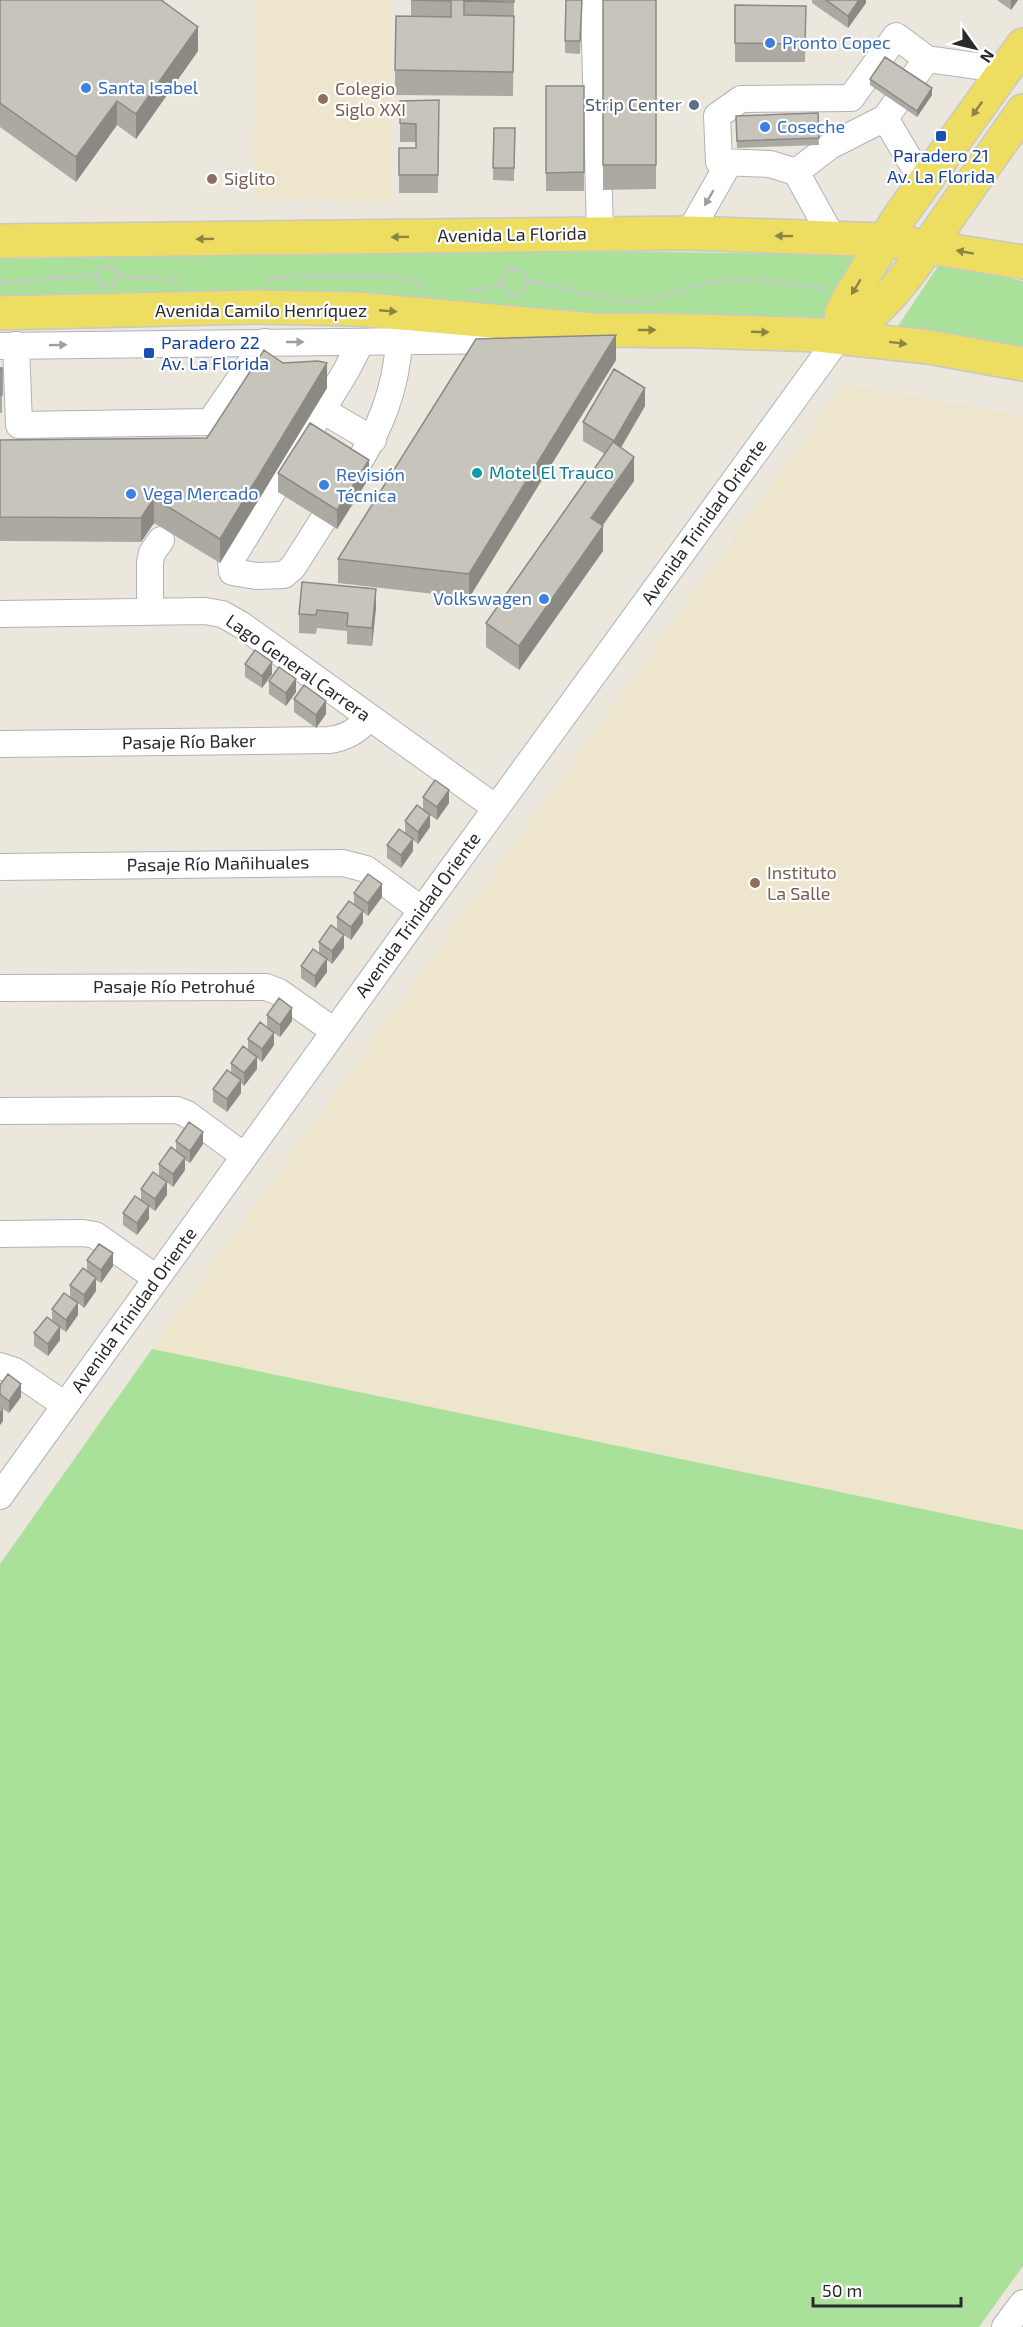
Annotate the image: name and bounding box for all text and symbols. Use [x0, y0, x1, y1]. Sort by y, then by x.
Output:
north arrow [945, 18, 1005, 78]
place label: Pronto Copec [782, 31, 891, 53]
marker: Pronto Copec [763, 36, 777, 50]
text: N [977, 47, 999, 67]
place label: Santa Isabel [98, 76, 199, 98]
place label: Colegio Siglo XXI [335, 77, 406, 120]
marker: Santa Isabel [79, 81, 93, 95]
marker: Colegio Siglo XXI [316, 92, 330, 106]
place label: Strip Center [585, 93, 682, 115]
marker: Strip Center [687, 98, 701, 112]
one-way arrow [971, 101, 983, 117]
place label: Coseche [777, 115, 845, 137]
marker: Coseche [758, 120, 772, 134]
marker: Paradero 21 Av. La Florida [934, 129, 948, 143]
place label: Paradero 21 Av. La Florida [887, 144, 995, 187]
place label: Siglito [224, 167, 276, 189]
marker: Siglito [205, 172, 219, 186]
one-way arrow [704, 190, 715, 206]
street label: Avenida La Florida [437, 222, 587, 246]
one-way arrow [774, 231, 793, 240]
one-way arrow [390, 232, 409, 241]
one-way arrow [195, 234, 214, 243]
one-way arrow [956, 247, 975, 256]
one-way arrow [851, 279, 861, 296]
street label: Avenida Camilo Henríquez [155, 299, 367, 321]
one-way arrow [378, 306, 397, 316]
one-way arrow [638, 325, 657, 335]
one-way arrow [750, 328, 769, 337]
place label: Paradero 22 Av. La Florida [161, 331, 269, 374]
one-way arrow [286, 337, 305, 347]
one-way arrow [888, 339, 907, 348]
one-way arrow [49, 340, 68, 350]
marker: Paradero 22 Av. La Florida [142, 346, 156, 360]
street label: Avenida Trinidad Oriente [636, 434, 771, 608]
place label: Motel El Trauco [489, 461, 614, 483]
place label: Revisión Técnica [336, 463, 405, 506]
marker: Motel El Trauco [470, 466, 484, 480]
marker: Revisión Técnica [317, 478, 331, 492]
place label: Vega Mercado [143, 482, 258, 504]
marker: Vega Mercado [124, 487, 138, 501]
place label: Volkswagen [433, 587, 532, 609]
marker: Volkswagen [537, 592, 551, 606]
street label: Lago General Carrera [222, 609, 375, 725]
street label: Pasaje Río Baker [122, 729, 256, 753]
street label: Avenida Trinidad Oriente [350, 827, 485, 1001]
street label: Pasaje Río Mañihuales [126, 850, 310, 876]
place label: Instituto La Salle [767, 861, 837, 904]
marker: Instituto La Salle [748, 876, 762, 890]
street label: Pasaje Río Petrohué [93, 975, 255, 997]
street label: Avenida Trinidad Oriente [66, 1222, 201, 1396]
scale bar [813, 2270, 962, 2308]
text: 50 m [822, 2279, 862, 2301]

